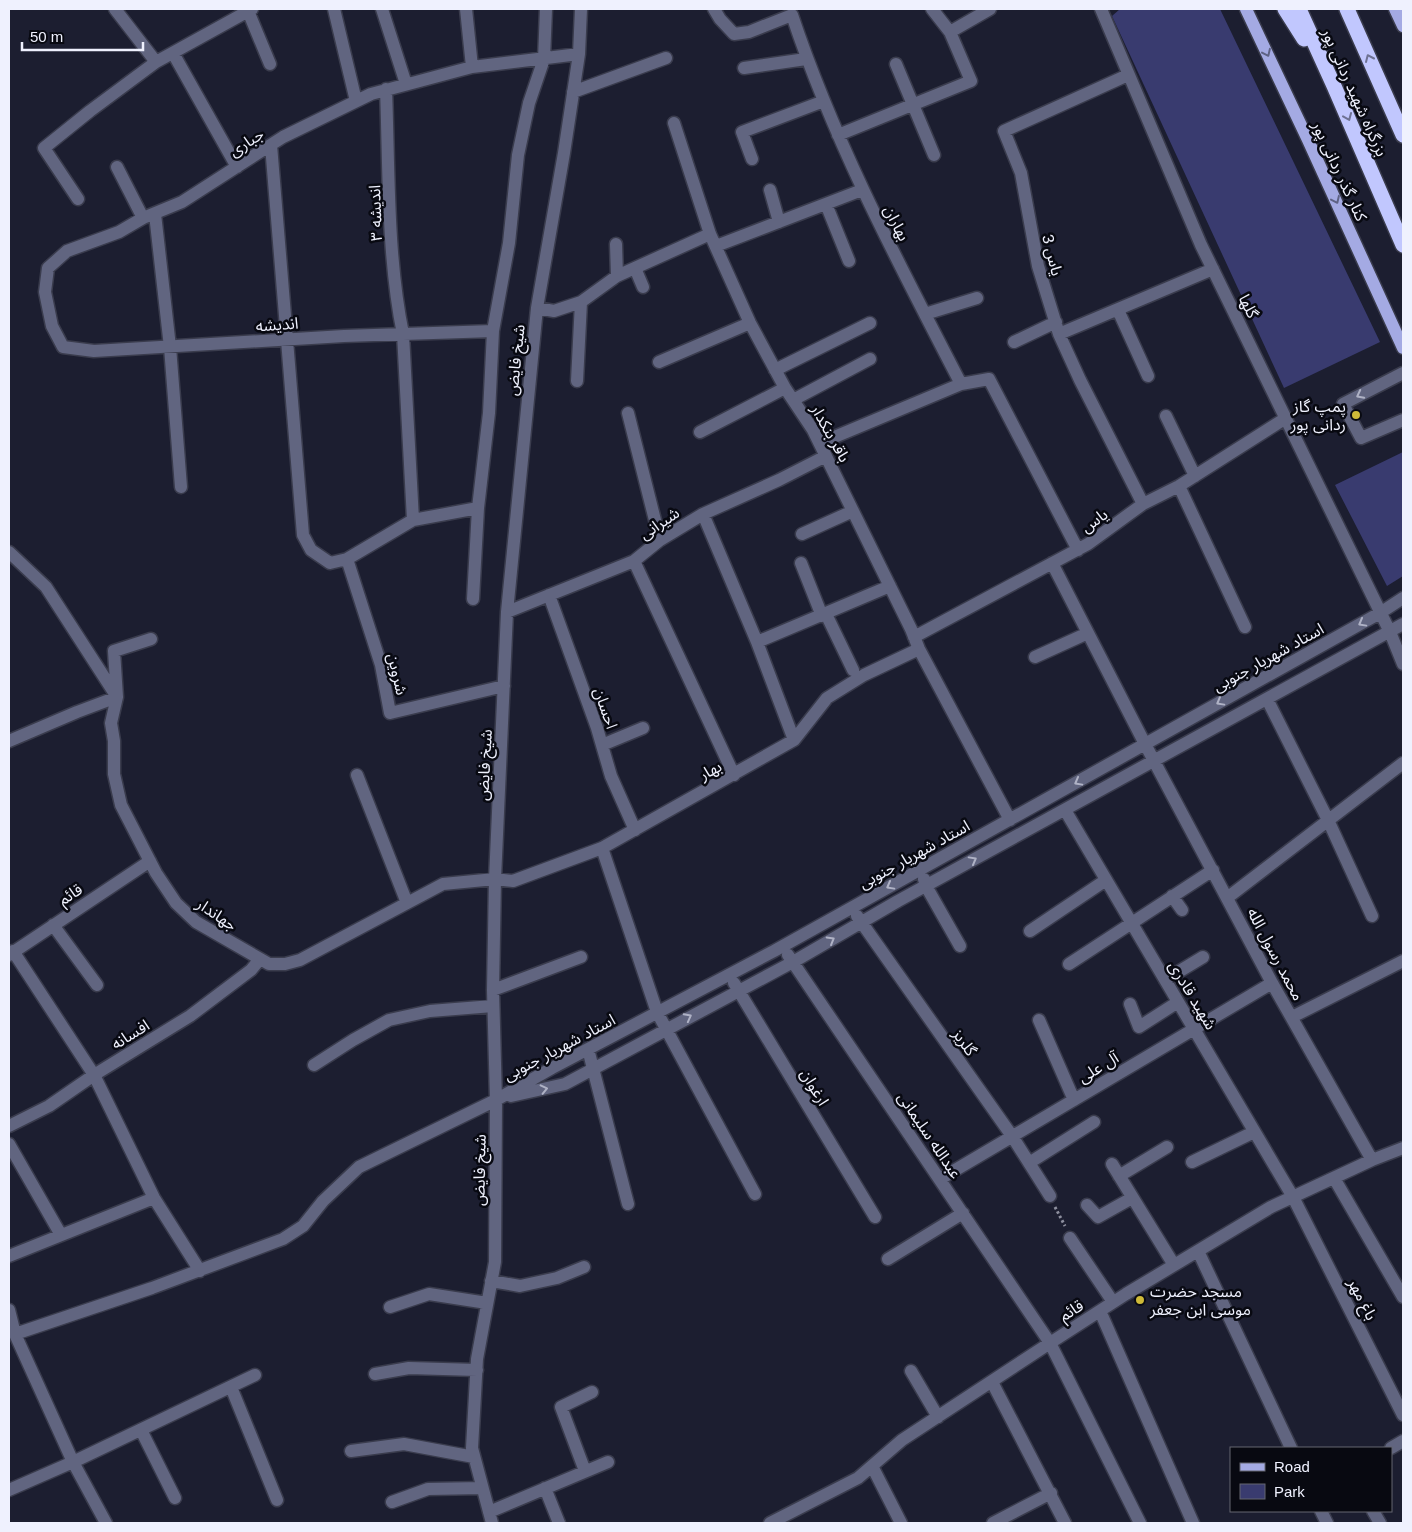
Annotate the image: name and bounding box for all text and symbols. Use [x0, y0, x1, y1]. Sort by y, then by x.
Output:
scale bar [22, 20, 144, 52]
street label: بزرگراه شهید ردانی پور [1316, 25, 1390, 160]
text: 50 m [30, 28, 63, 45]
one-way arrow [1261, 48, 1271, 57]
one-way arrow [1364, 54, 1375, 63]
one-way arrow [1341, 112, 1352, 121]
street label: کنار گذر ردانی پور [1307, 118, 1370, 225]
street label: جباری [226, 125, 267, 161]
street label: اندیشه ۳ [366, 185, 385, 241]
one-way arrow [1330, 195, 1340, 204]
street label: بهاران [880, 203, 913, 244]
street label: یاس 3 [1038, 233, 1066, 278]
street label: گلها [1235, 292, 1262, 322]
street label: اندیشه [255, 315, 299, 335]
street label: شیخ فایض [503, 324, 532, 397]
one-way arrow [1356, 389, 1365, 399]
place label: پمپ گاز ردانی پور [1289, 398, 1346, 435]
street label: باقر بنکدار [806, 401, 853, 465]
marker: پمپ گاز ردانی پور [1350, 409, 1362, 421]
street label: شیرانی [636, 504, 683, 544]
street label: یاس [1078, 505, 1112, 536]
one-way arrow [1358, 617, 1367, 627]
street label: استاد شهریار جنوبی [1210, 620, 1327, 696]
street label: شروین [383, 651, 411, 697]
street label: احسان [590, 685, 620, 731]
one-way arrow [1216, 696, 1225, 706]
street label: شیخ فایض [474, 729, 499, 801]
street label: بهار [695, 757, 725, 785]
one-way arrow [1074, 775, 1083, 785]
street label: استاد شهریار جنوبی [856, 817, 973, 893]
one-way arrow [968, 856, 977, 866]
street label: قائم [55, 880, 88, 912]
one-way arrow [887, 880, 896, 890]
street label: جهاندار [192, 894, 240, 935]
street label: محمد رسول الله [1242, 905, 1307, 1004]
one-way arrow [826, 936, 835, 946]
street label: شهید قادری [1165, 958, 1220, 1033]
street label: استاد شهریار جنوبی [501, 1011, 618, 1085]
one-way arrow [683, 1013, 692, 1023]
street label: افسانه [108, 1016, 152, 1053]
street label: گلریز [948, 1025, 980, 1060]
street label: آل علی [1075, 1048, 1124, 1088]
street label: ارغوان [796, 1066, 832, 1109]
one-way arrow [539, 1084, 548, 1095]
street label: عبدالله سلیمانی [894, 1089, 965, 1182]
street label: شیخ فایض [470, 1134, 493, 1206]
street label: باغ مهر [1341, 1275, 1380, 1325]
place label: مسجد حضرت موسی ابن جعفر [1149, 1283, 1251, 1319]
marker: مسجد حضرت موسی ابن جعفر [1134, 1294, 1146, 1306]
street label: قائم [1056, 1297, 1089, 1328]
legend [1230, 1447, 1392, 1512]
text: Road [1274, 1458, 1310, 1475]
text: Park [1274, 1483, 1305, 1500]

